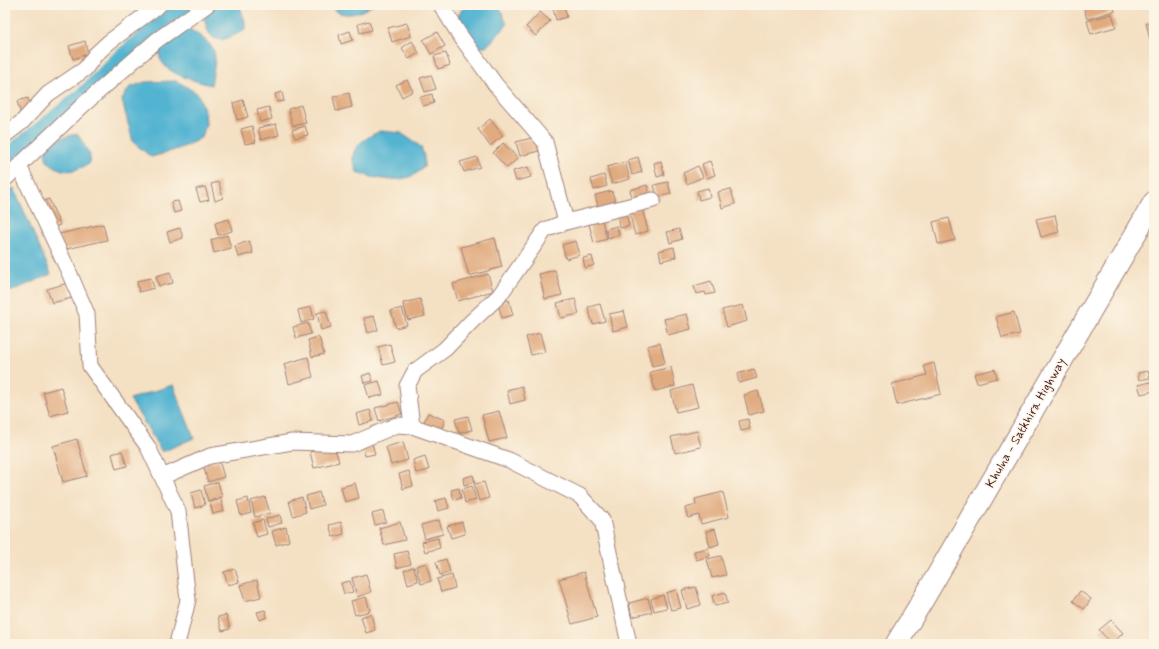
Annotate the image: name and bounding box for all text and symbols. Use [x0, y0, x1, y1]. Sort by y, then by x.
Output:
street label: Khulna - Satkhira Highway [982, 355, 1070, 491]

